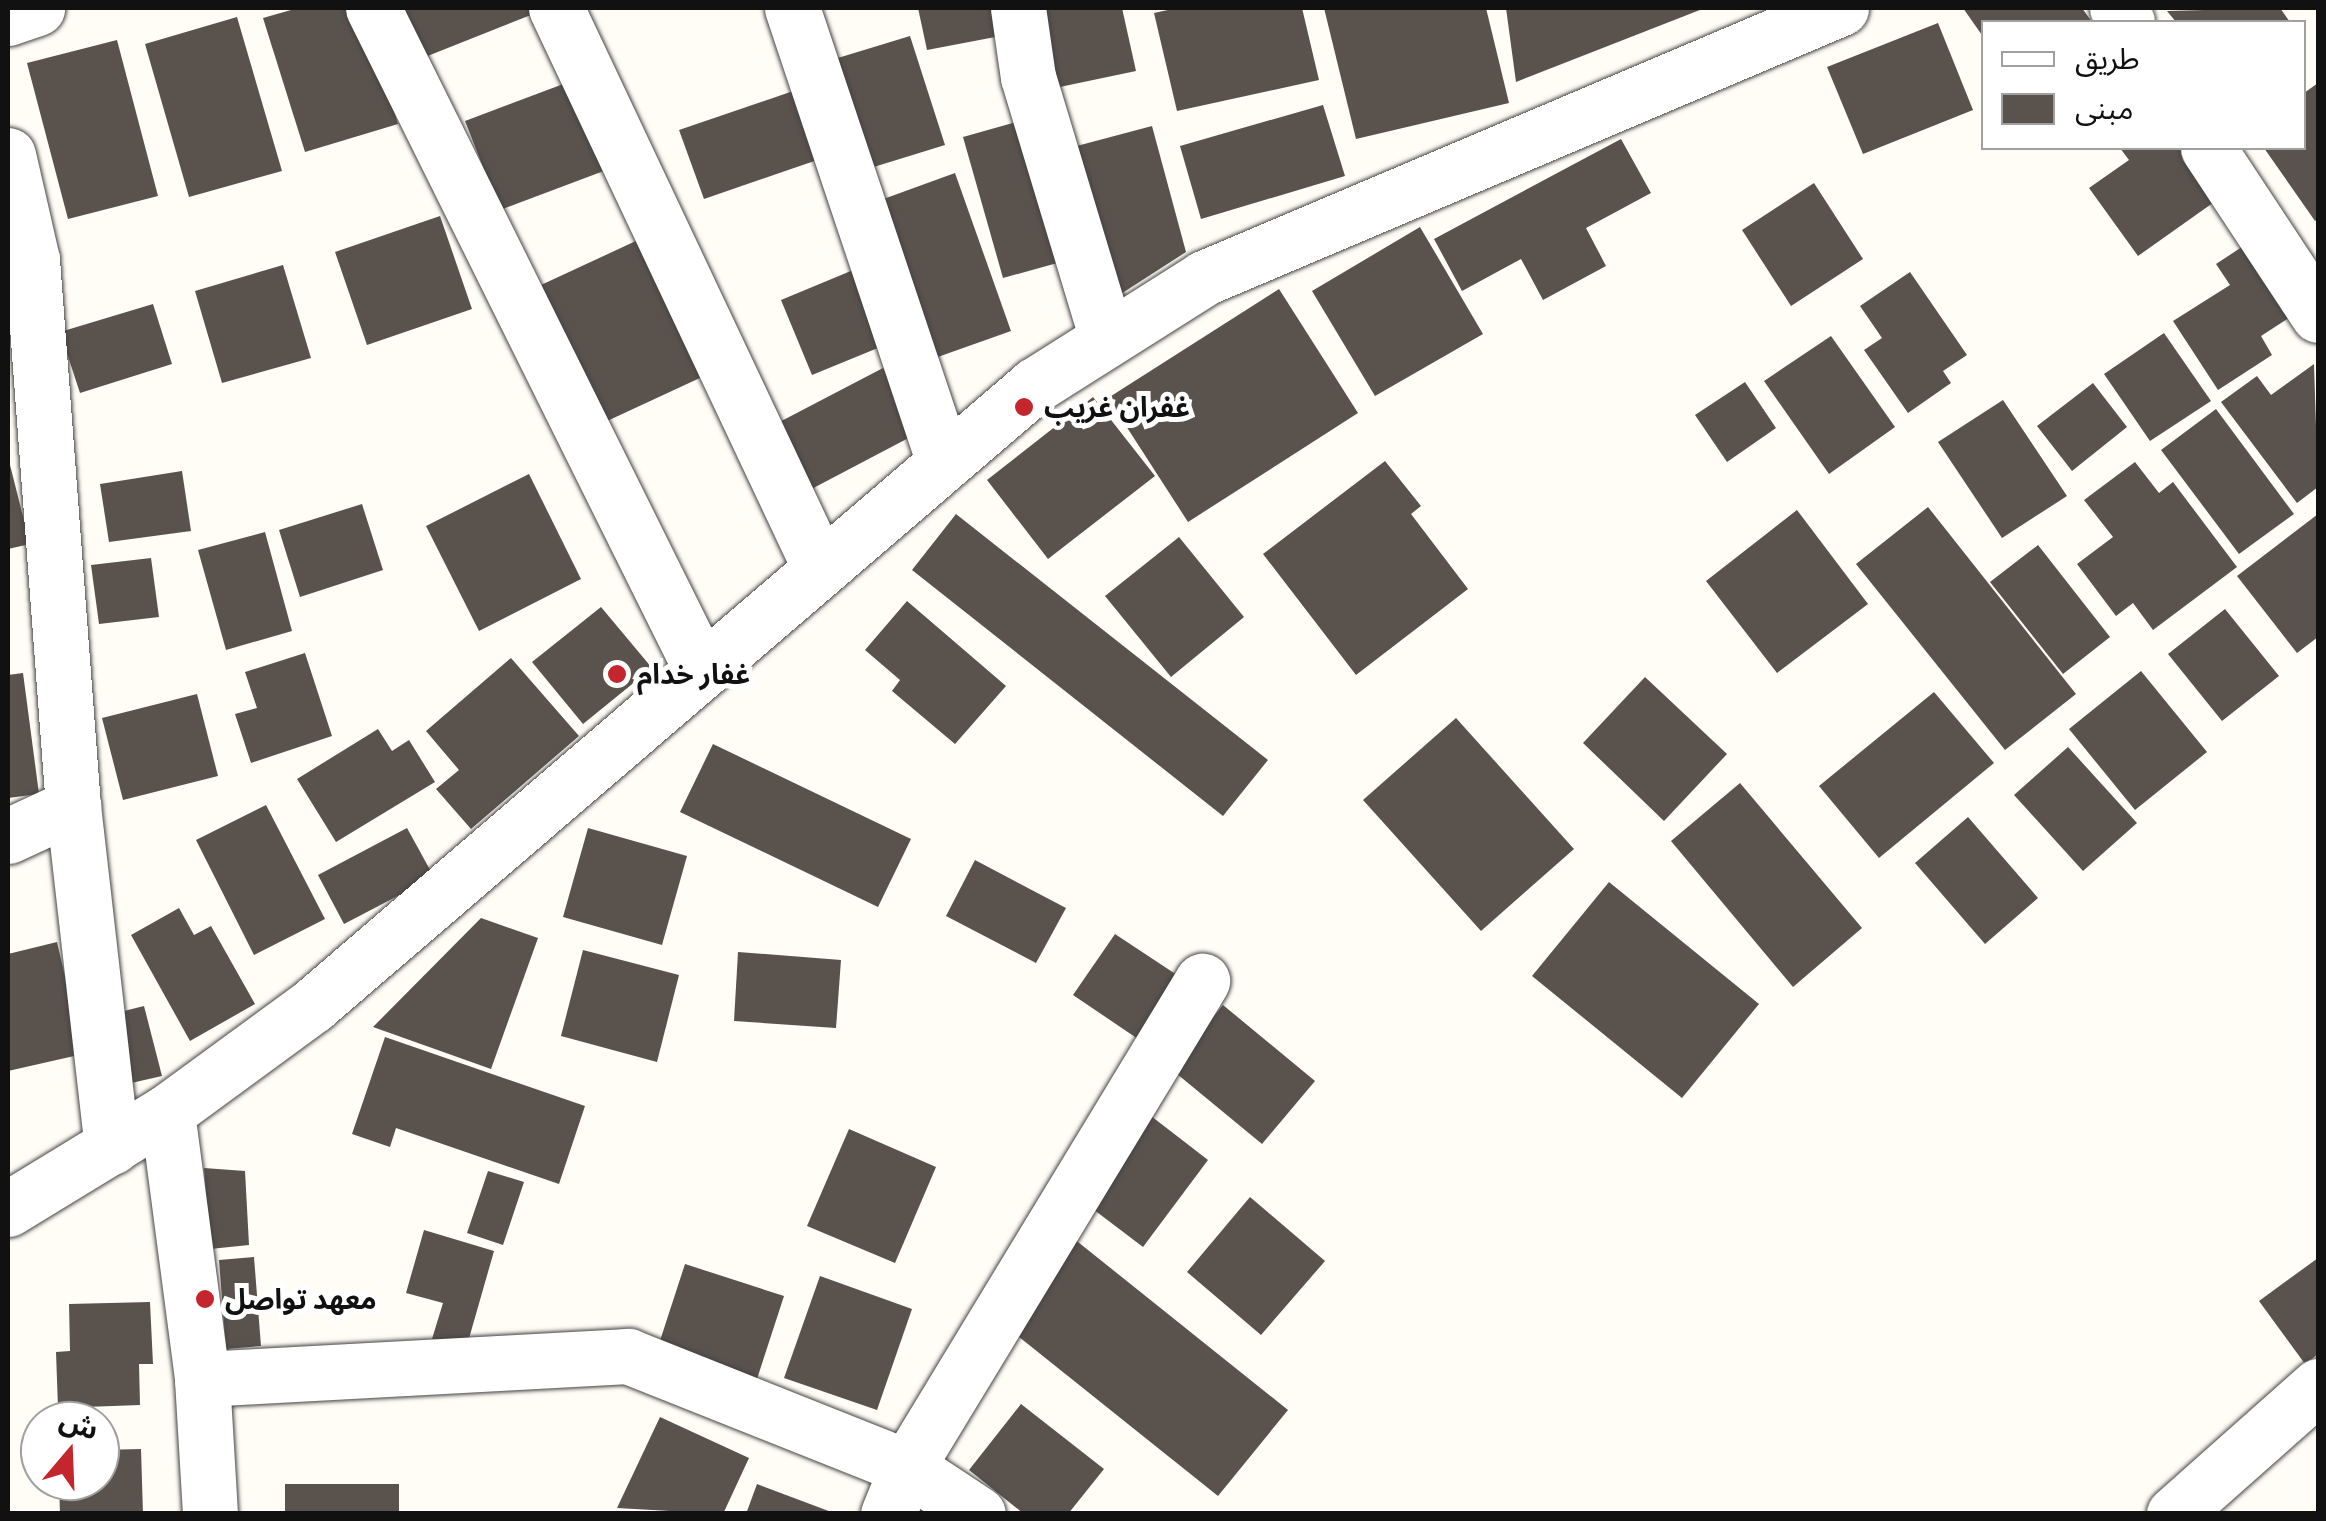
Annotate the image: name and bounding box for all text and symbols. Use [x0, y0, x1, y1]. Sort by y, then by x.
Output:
legend [1981, 20, 2306, 150]
text: طريق [2075, 38, 2140, 79]
text: مبنى [2075, 88, 2133, 129]
place label: غفران غريب [1044, 390, 1190, 424]
marker: غفران غريب [1013, 396, 1035, 418]
place label: غفار خدام [637, 657, 750, 691]
marker: غفار خدام [606, 663, 628, 685]
place label: معهد تواصل [225, 1282, 377, 1316]
marker: معهد تواصل [194, 1288, 216, 1310]
text: ش [55, 1400, 103, 1449]
north arrow [20, 1401, 120, 1501]

